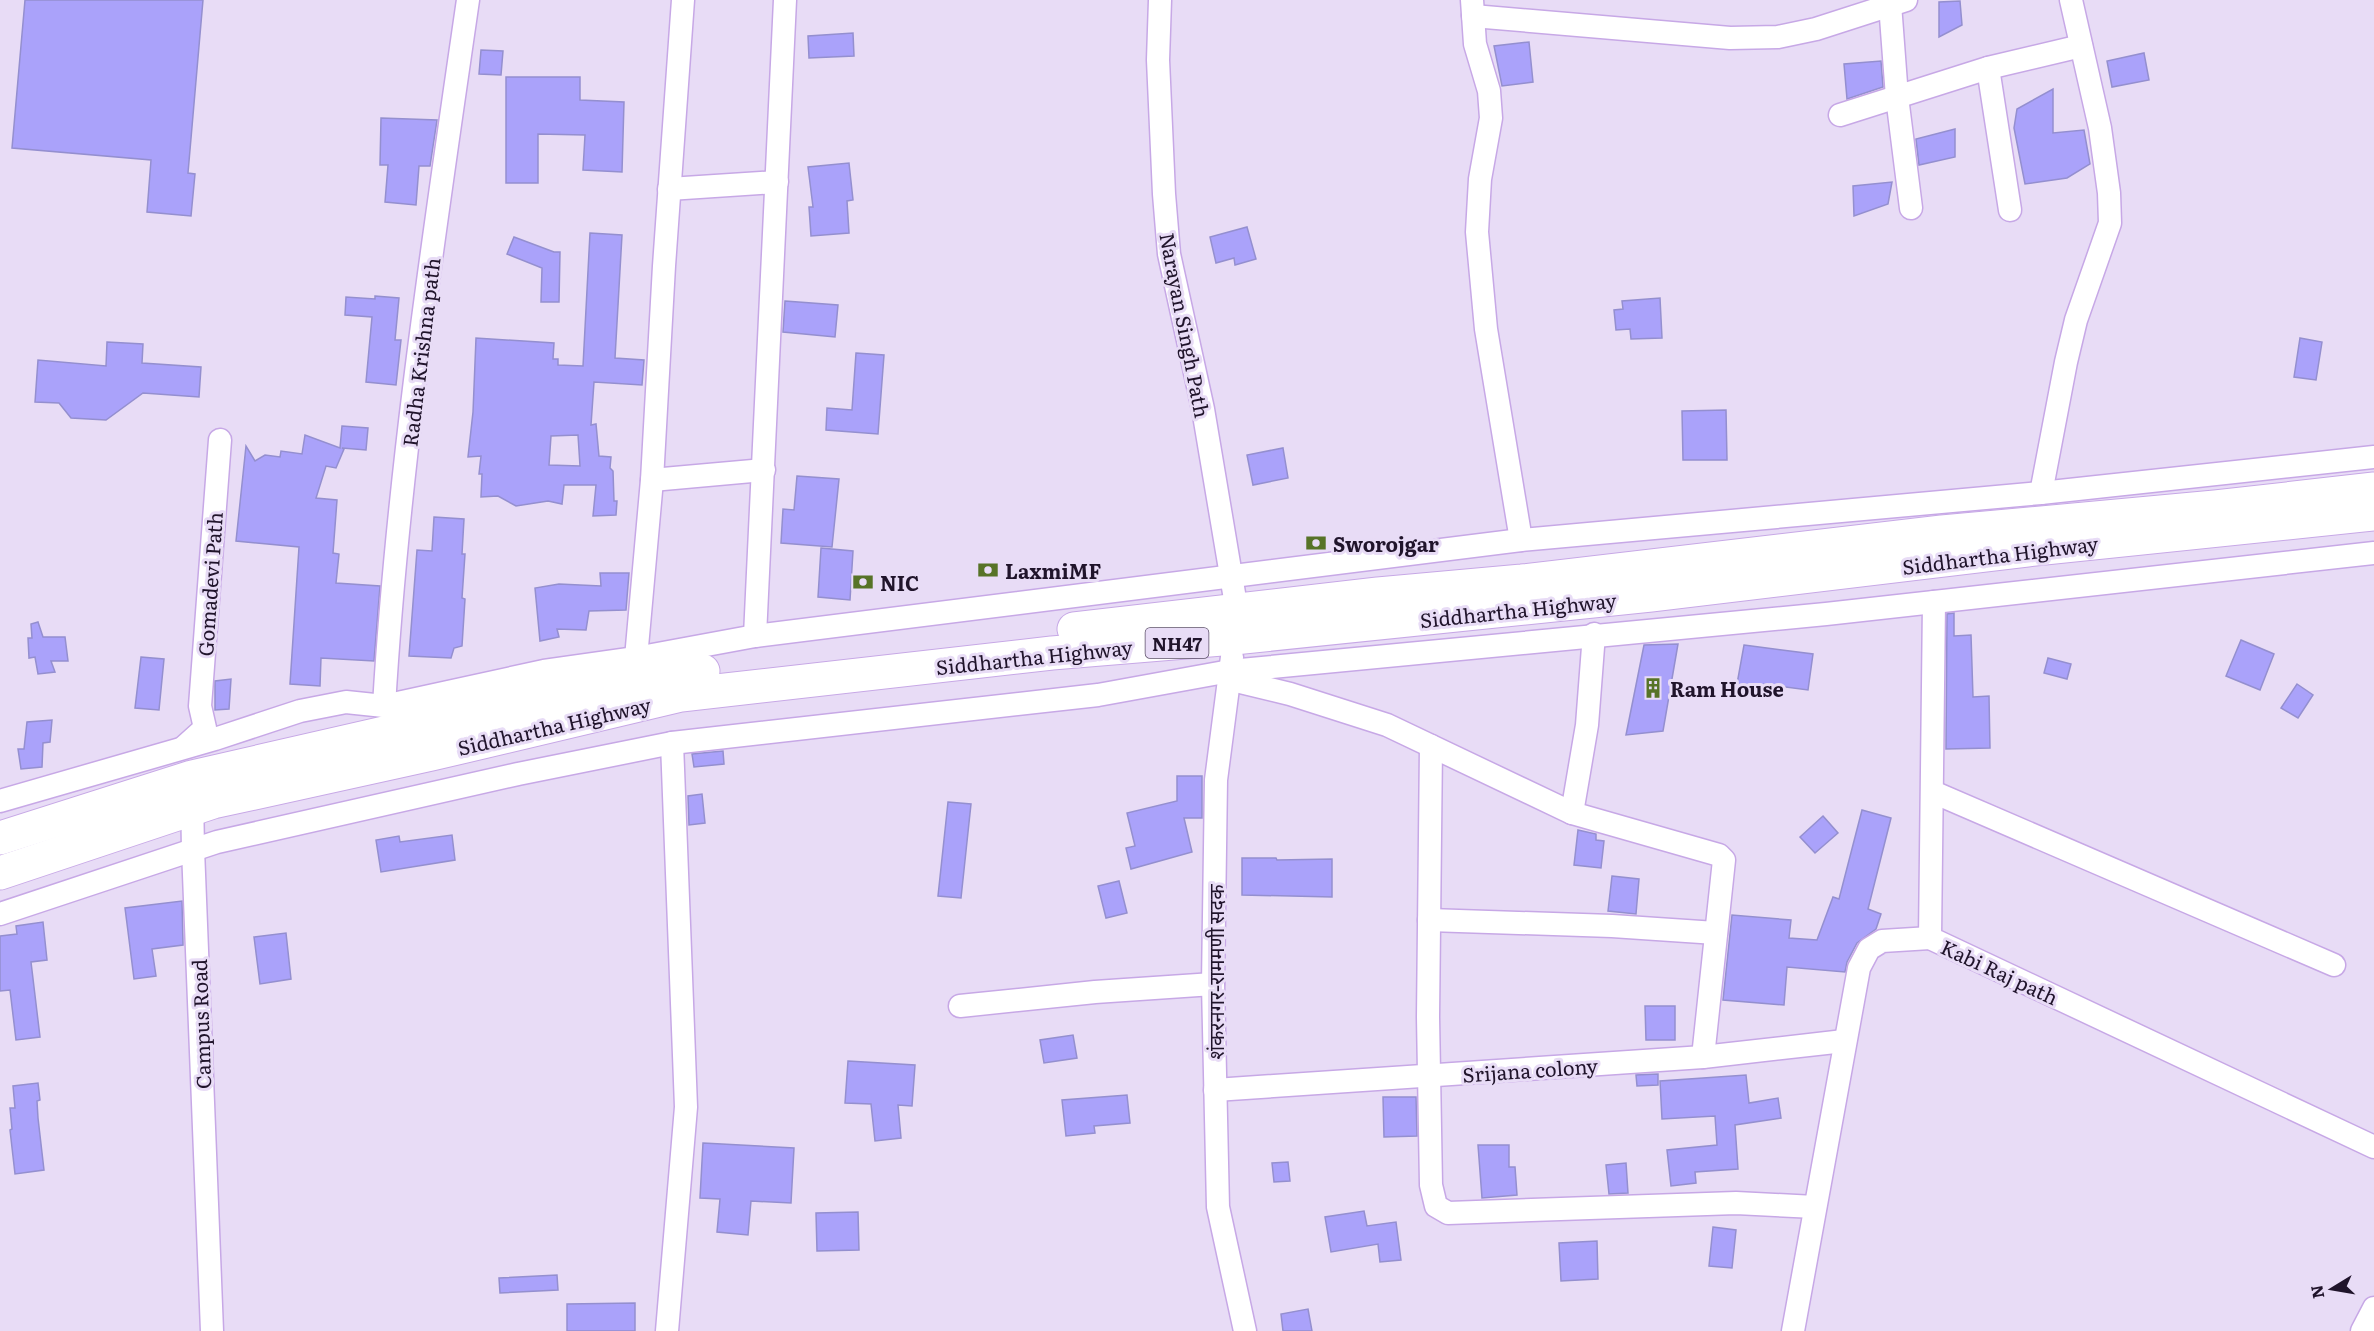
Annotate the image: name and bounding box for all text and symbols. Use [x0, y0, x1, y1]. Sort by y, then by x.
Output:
street label: Narayan Singh Path [1153, 230, 1219, 420]
street label: Radha Krishna path [394, 256, 446, 448]
street label: Gomadevi Path [189, 511, 229, 657]
street label: Siddhartha Highway [1900, 527, 2100, 581]
place label: Sworojgar [1333, 528, 1439, 558]
bank icon: Sworojgar [1304, 531, 1328, 555]
place label: LaxmiMF [1005, 555, 1102, 585]
bank icon: LaxmiMF [976, 558, 1000, 582]
place label: NIC [880, 567, 919, 597]
bank icon: NIC [851, 570, 875, 594]
street label: Siddhartha Highway [1418, 584, 1618, 634]
road number: NH47 [1146, 628, 1208, 658]
street label: Siddhartha Highway [934, 631, 1134, 681]
place label: Ram House [1670, 673, 1784, 703]
building icon: Ram House [1641, 676, 1665, 700]
street label: Siddhartha Highway [454, 688, 654, 762]
street label: शंकरनगर-राममणी सदक [1200, 884, 1230, 1060]
street label: Kabi Raj path [1936, 931, 2064, 1011]
street label: Campus Road [183, 958, 217, 1090]
street label: Srijana colony [1461, 1049, 1599, 1089]
north arrow [2302, 1259, 2362, 1319]
text: N [2303, 1283, 2329, 1301]

